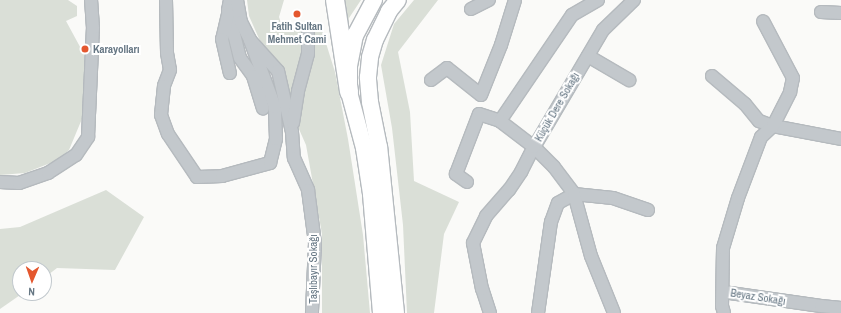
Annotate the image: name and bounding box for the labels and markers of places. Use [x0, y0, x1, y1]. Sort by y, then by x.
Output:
marker: Fatih Sultan Mehmet Cami [292, 9, 302, 19]
place label: Fatih Sultan Mehmet Cami [268, 20, 326, 46]
place label: Karayolları [93, 42, 140, 56]
marker: Karayolları [80, 44, 90, 54]

